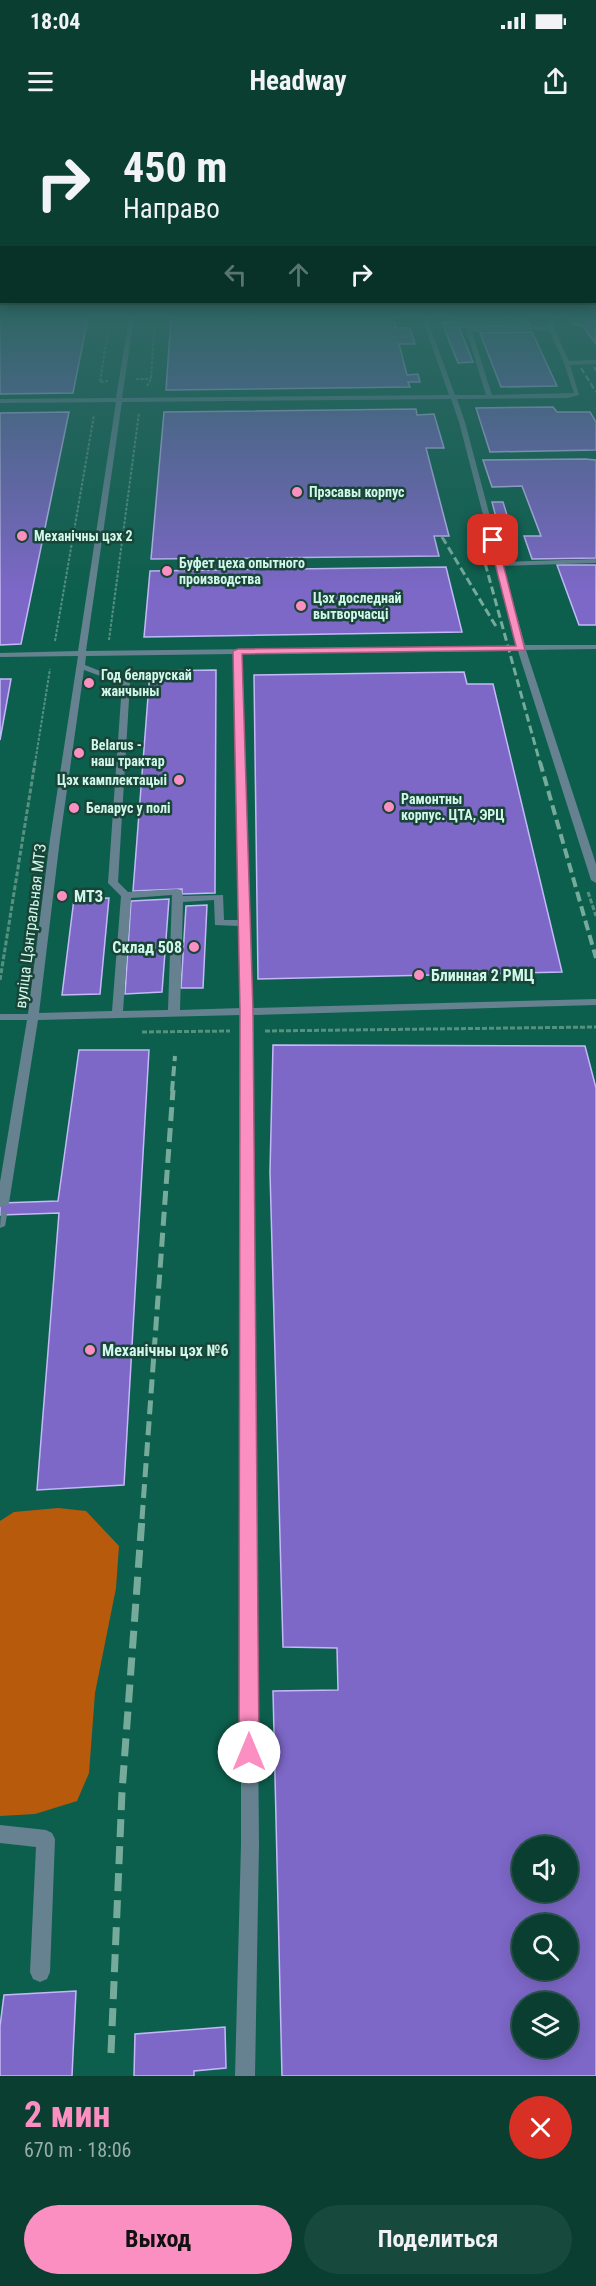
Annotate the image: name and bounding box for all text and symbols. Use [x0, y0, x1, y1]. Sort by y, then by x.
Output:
text: 18:04 [30, 9, 81, 34]
icon: menu [24, 65, 57, 98]
text: Headway [249, 65, 347, 97]
icon: share [539, 65, 572, 98]
text: 450 m [123, 143, 228, 192]
icon: right [24, 144, 102, 222]
text: Направо [123, 193, 220, 225]
icon: left [219, 258, 252, 291]
icon: ahead [282, 258, 315, 291]
icon: right [345, 258, 378, 291]
place label: Прэсавы корпус [309, 484, 405, 500]
marker: Прэсавы корпус [290, 485, 304, 499]
pin [467, 514, 518, 565]
icon: arrive [476, 523, 509, 556]
place label: Механічны цэх 2 [34, 528, 133, 544]
marker: Механічны цэх 2 [15, 529, 29, 543]
place label: Буфет цеха опытного производства [179, 555, 305, 587]
marker: Буфет цеха опытного производства [160, 564, 174, 578]
place label: Цэх доследнай вытворчасці [313, 590, 402, 622]
marker: Цэх доследнай вытворчасці [294, 599, 308, 613]
place label: Год беларускай жанчыны [101, 667, 192, 699]
marker: Год беларускай жанчыны [82, 676, 96, 690]
place label: Belarus - наш трактар [91, 737, 165, 769]
marker: Belarus - наш трактар [72, 746, 86, 760]
place label: Цэх камплектацыі [57, 772, 167, 788]
marker: Цэх камплектацыі [172, 773, 186, 787]
place label: Рамонтны корпус. ЦТА, ЭРЦ [401, 791, 505, 823]
place label: Беларус у полі [86, 800, 170, 816]
marker: Рамонтны корпус. ЦТА, ЭРЦ [382, 800, 396, 814]
marker: Беларус у полі [67, 801, 81, 815]
street label: вуліца Цэнтральная МТЗ [11, 843, 50, 1009]
place label: МТЗ [74, 887, 103, 906]
marker: МТЗ [55, 889, 69, 903]
place label: Склад 508 [112, 938, 182, 957]
marker: Склад 508 [187, 940, 201, 954]
place label: Блинная 2 РМЦ [431, 966, 535, 985]
marker: Блинная 2 РМЦ [412, 968, 426, 982]
place label: Механічны цэх №6 [102, 1341, 229, 1360]
marker: Механічны цэх №6 [83, 1343, 97, 1357]
position arrow [217, 1720, 281, 1784]
map controls [512, 1836, 578, 2058]
button: sound [512, 1836, 578, 1902]
button: search [512, 1914, 578, 1980]
button: layers [512, 1992, 578, 2058]
text: 2 мин [24, 2094, 110, 2136]
button: close [509, 2096, 572, 2159]
text: 670 m · 18:06 [24, 2138, 131, 2162]
button: Выход [24, 2205, 292, 2274]
button: Поделиться [304, 2205, 572, 2274]

